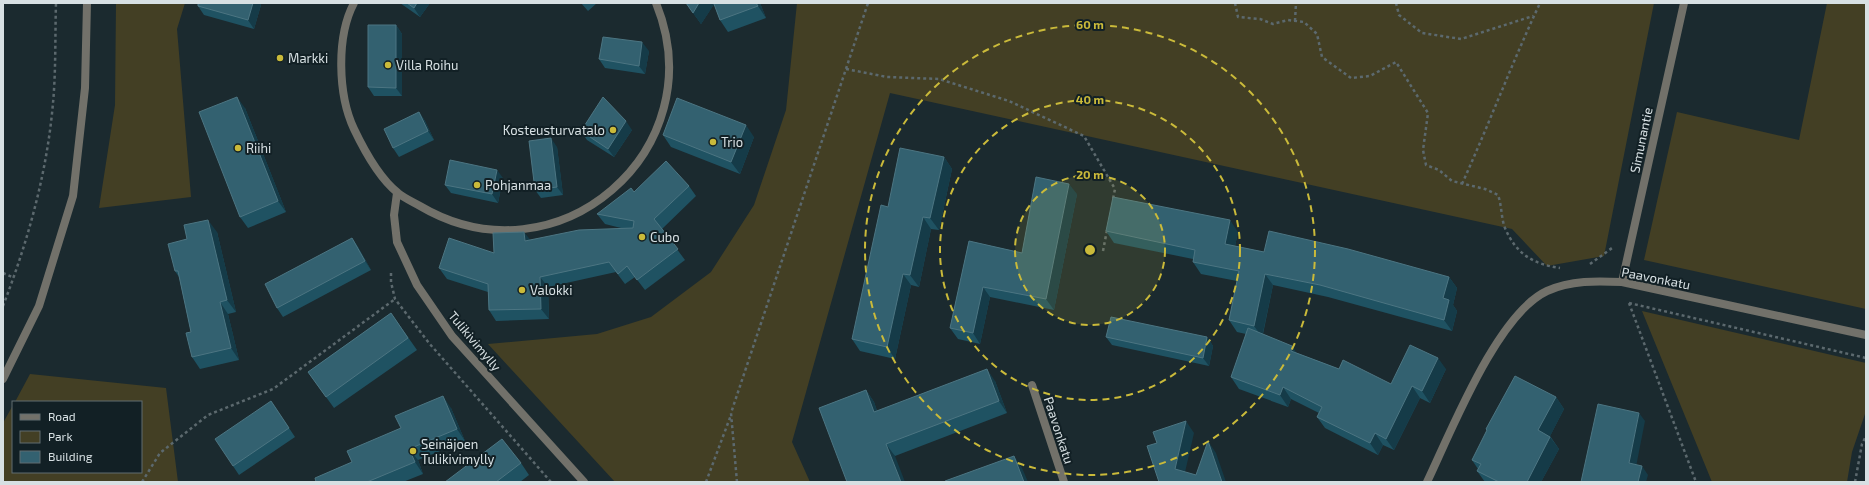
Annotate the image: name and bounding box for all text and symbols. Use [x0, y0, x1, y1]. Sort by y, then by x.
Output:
text: 60 m [1076, 17, 1104, 31]
place label: Markki [288, 50, 328, 66]
marker: Markki [275, 53, 285, 63]
place label: Villa Roihu [396, 57, 458, 73]
marker: Villa Roihu [383, 60, 393, 70]
text: 40 m [1076, 92, 1104, 106]
street label: Simunantie [1626, 106, 1656, 174]
place label: Kosteusturvatalo [503, 122, 605, 138]
marker: Kosteusturvatalo [608, 125, 618, 135]
place label: Trio [721, 134, 743, 150]
marker: Trio [708, 137, 718, 147]
place label: Riihi [246, 140, 271, 156]
marker: Riihi [233, 143, 243, 153]
text: 20 m [1076, 167, 1104, 181]
place label: Pohjanmaa [485, 177, 551, 193]
marker: Pohjanmaa [472, 180, 482, 190]
place label: Cubo [650, 229, 680, 245]
marker: Cubo [637, 232, 647, 242]
centre of rings [1083, 243, 1097, 257]
street label: Paavonkatu [1620, 263, 1692, 293]
place label: Valokki [530, 282, 572, 298]
marker: Valokki [517, 285, 527, 295]
street label: Tulikivimylly [445, 308, 505, 374]
street label: Paavonkatu [1041, 394, 1077, 466]
legend [12, 401, 142, 473]
text: Road [48, 409, 76, 423]
text: Park [48, 429, 73, 443]
place label: Seinäjoen Tulikivimylly [421, 436, 495, 467]
marker: Seinäjoen Tulikivimylly [408, 446, 418, 456]
text: Building [48, 449, 93, 463]

